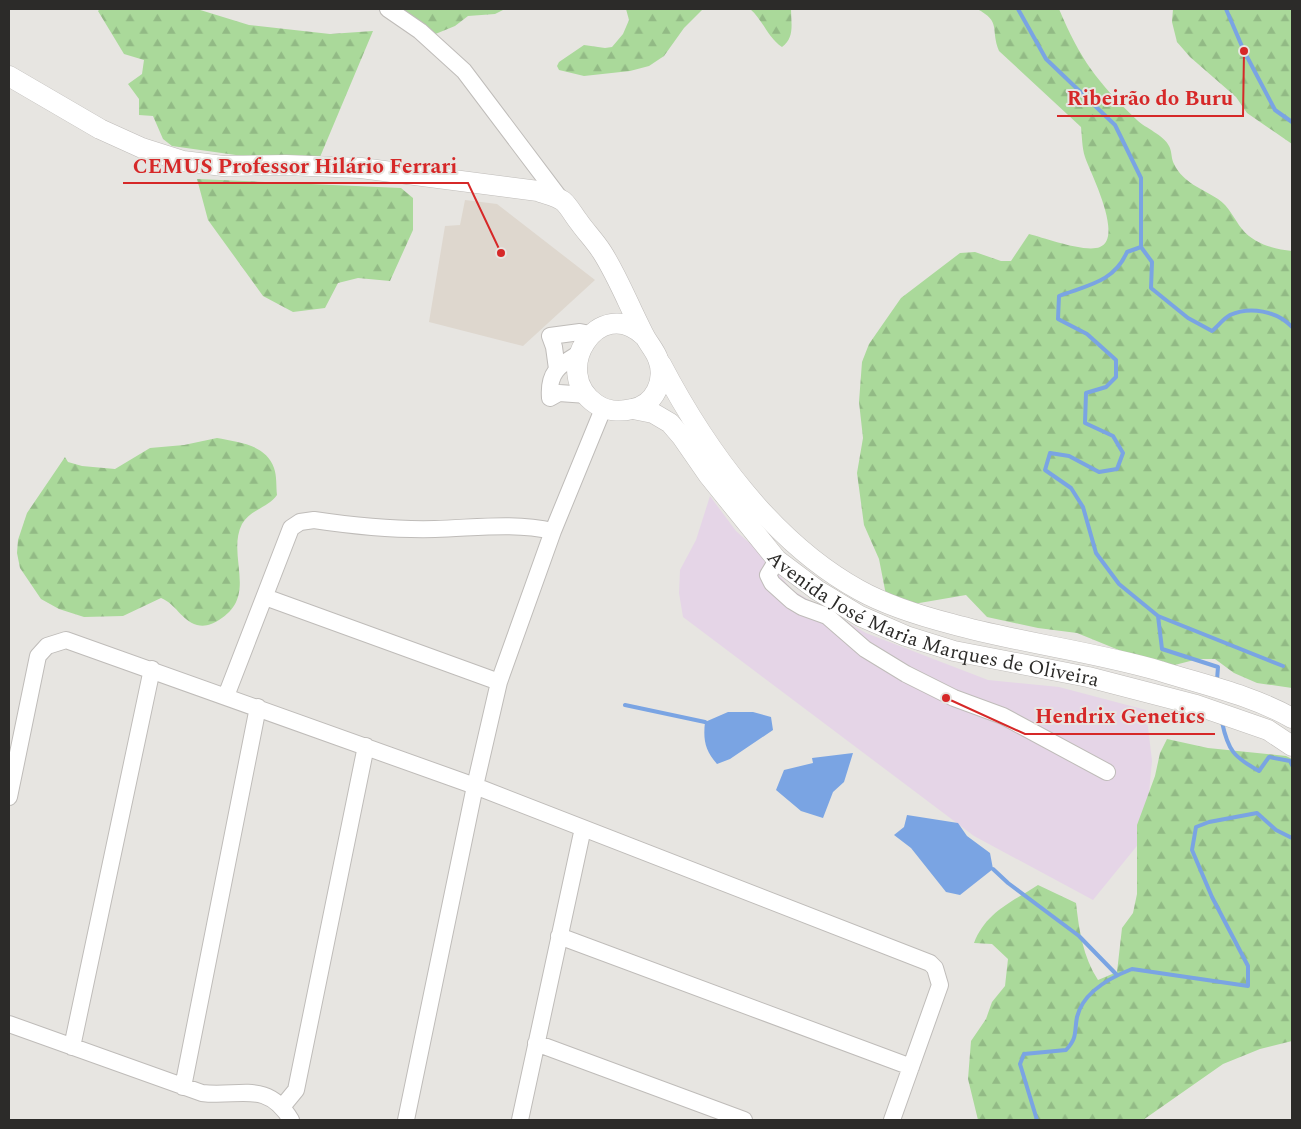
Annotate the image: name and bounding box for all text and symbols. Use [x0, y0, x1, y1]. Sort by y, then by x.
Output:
callout: Ribeirão do Buru [1057, 80, 1243, 116]
text: Ribeirão do Buru [1067, 83, 1234, 115]
callout: CEMUS Professor Hilário Ferrari [123, 147, 468, 183]
text: CEMUS Professor Hilário Ferrari [133, 151, 457, 183]
street label: Avenida José Maria Marques de Oliveira [759, 544, 1103, 695]
callout: Hendrix Genetics [1025, 698, 1215, 734]
text: Hendrix Genetics [1035, 701, 1205, 733]

